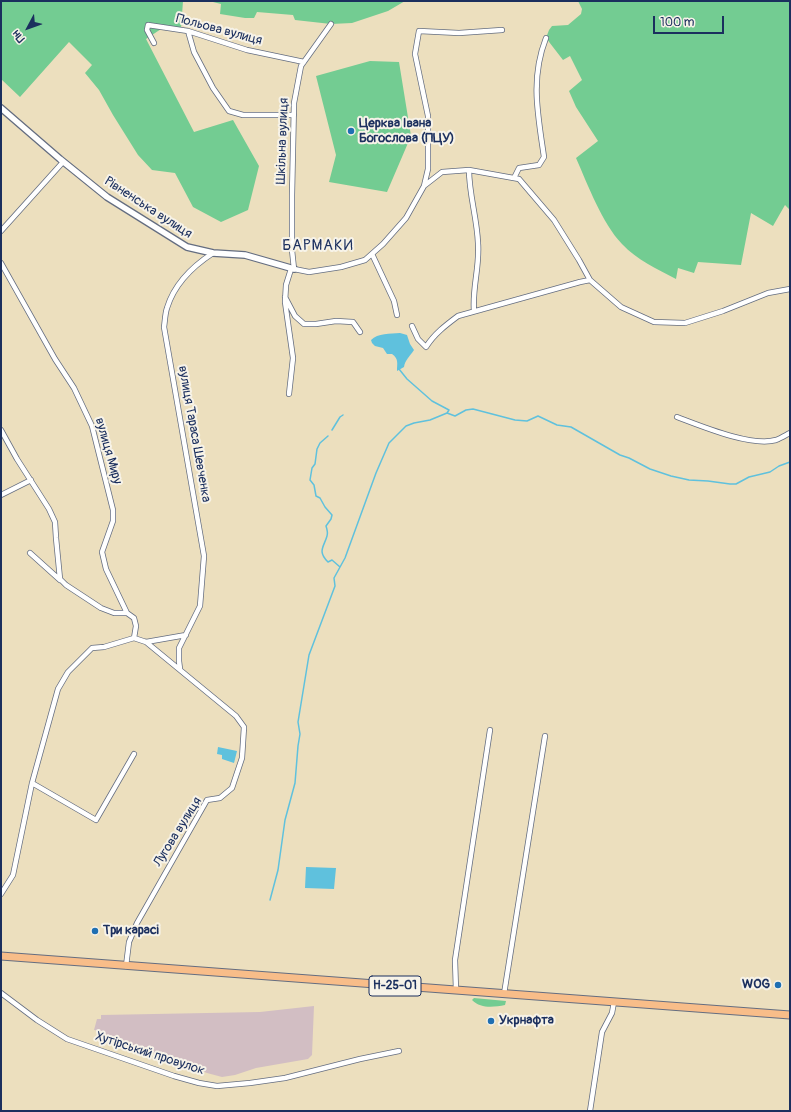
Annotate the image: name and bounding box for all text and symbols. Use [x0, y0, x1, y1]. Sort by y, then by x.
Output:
north arrow [8, 8, 48, 48]
scale bar [655, 8, 726, 34]
street label: Польова вулиця [174, 11, 264, 49]
text: 100 m [660, 15, 694, 30]
text: Пн [10, 27, 27, 45]
street label: Шкільна вулиця [274, 97, 292, 185]
place label: Церква Івана Богослова (ПЦУ) [359, 116, 454, 147]
marker: Церква Івана Богослова (ПЦУ) [346, 126, 356, 136]
street label: Рівненська вулиця [101, 174, 195, 242]
district label: БАРМАКИ [282, 237, 354, 255]
street label: вулиця Тараса Шевченка [174, 365, 214, 503]
street label: вулиця Миру [91, 416, 125, 486]
street label: Лугова вулиця [150, 794, 206, 870]
place label: Три карасі [103, 923, 159, 939]
marker: Три карасі [90, 926, 100, 936]
road number: Н-25-01 [369, 976, 421, 996]
place label: WOG [742, 977, 770, 993]
marker: WOG [773, 980, 783, 990]
place label: Укрнафта [499, 1013, 554, 1029]
marker: Укрнафта [486, 1016, 496, 1026]
street label: Хутірський провулок [93, 1029, 207, 1079]

